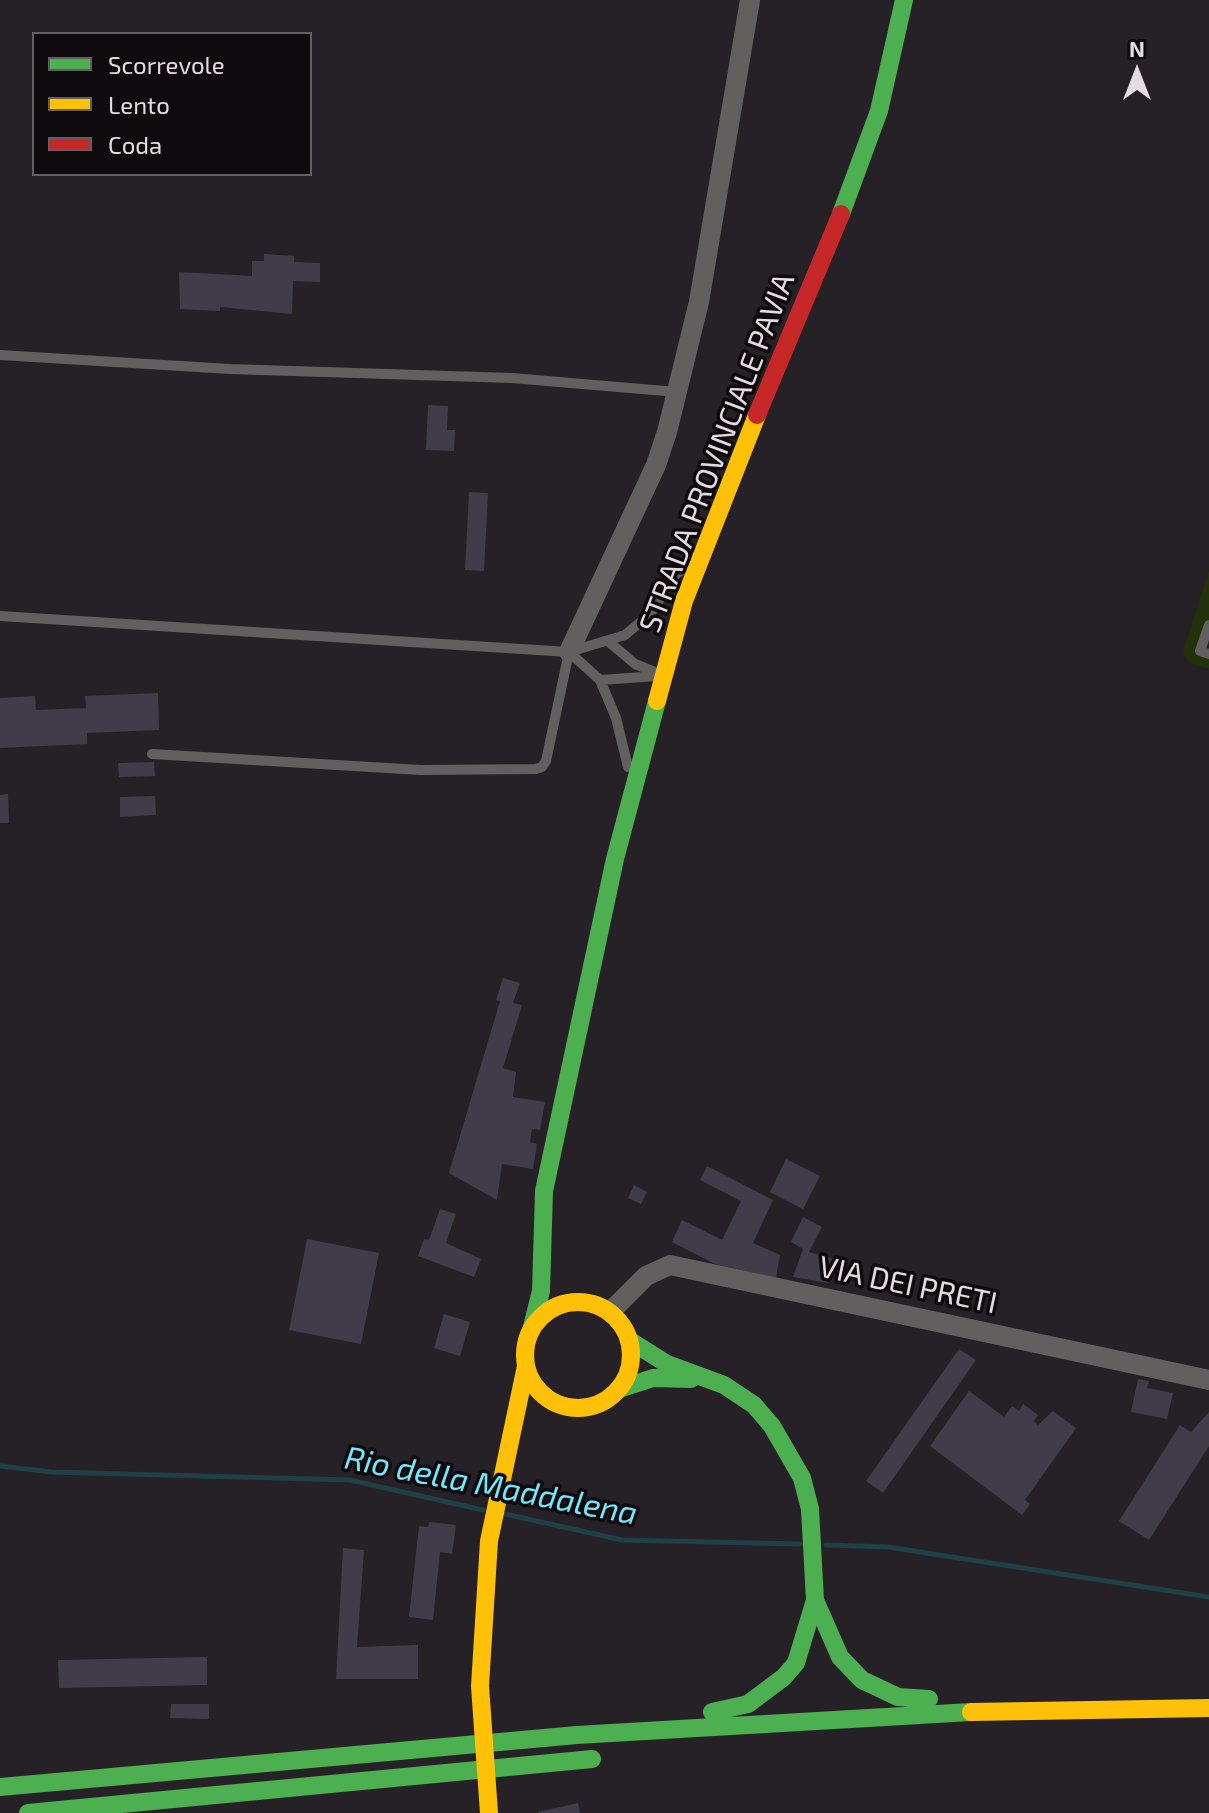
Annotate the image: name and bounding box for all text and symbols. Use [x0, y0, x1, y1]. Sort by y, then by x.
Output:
legend [32, 32, 312, 176]
north arrow [1097, 32, 1177, 112]
text: N [1129, 35, 1145, 61]
text: Scorrevole [108, 50, 225, 79]
text: Lento [108, 90, 170, 119]
text: Coda [108, 130, 162, 159]
street label: STRADA PROVINCIALE PAVIA [632, 268, 802, 638]
street label: VIA DEI PRETI [816, 1249, 1000, 1321]
water label: Rio della Maddalena [341, 1439, 641, 1533]

